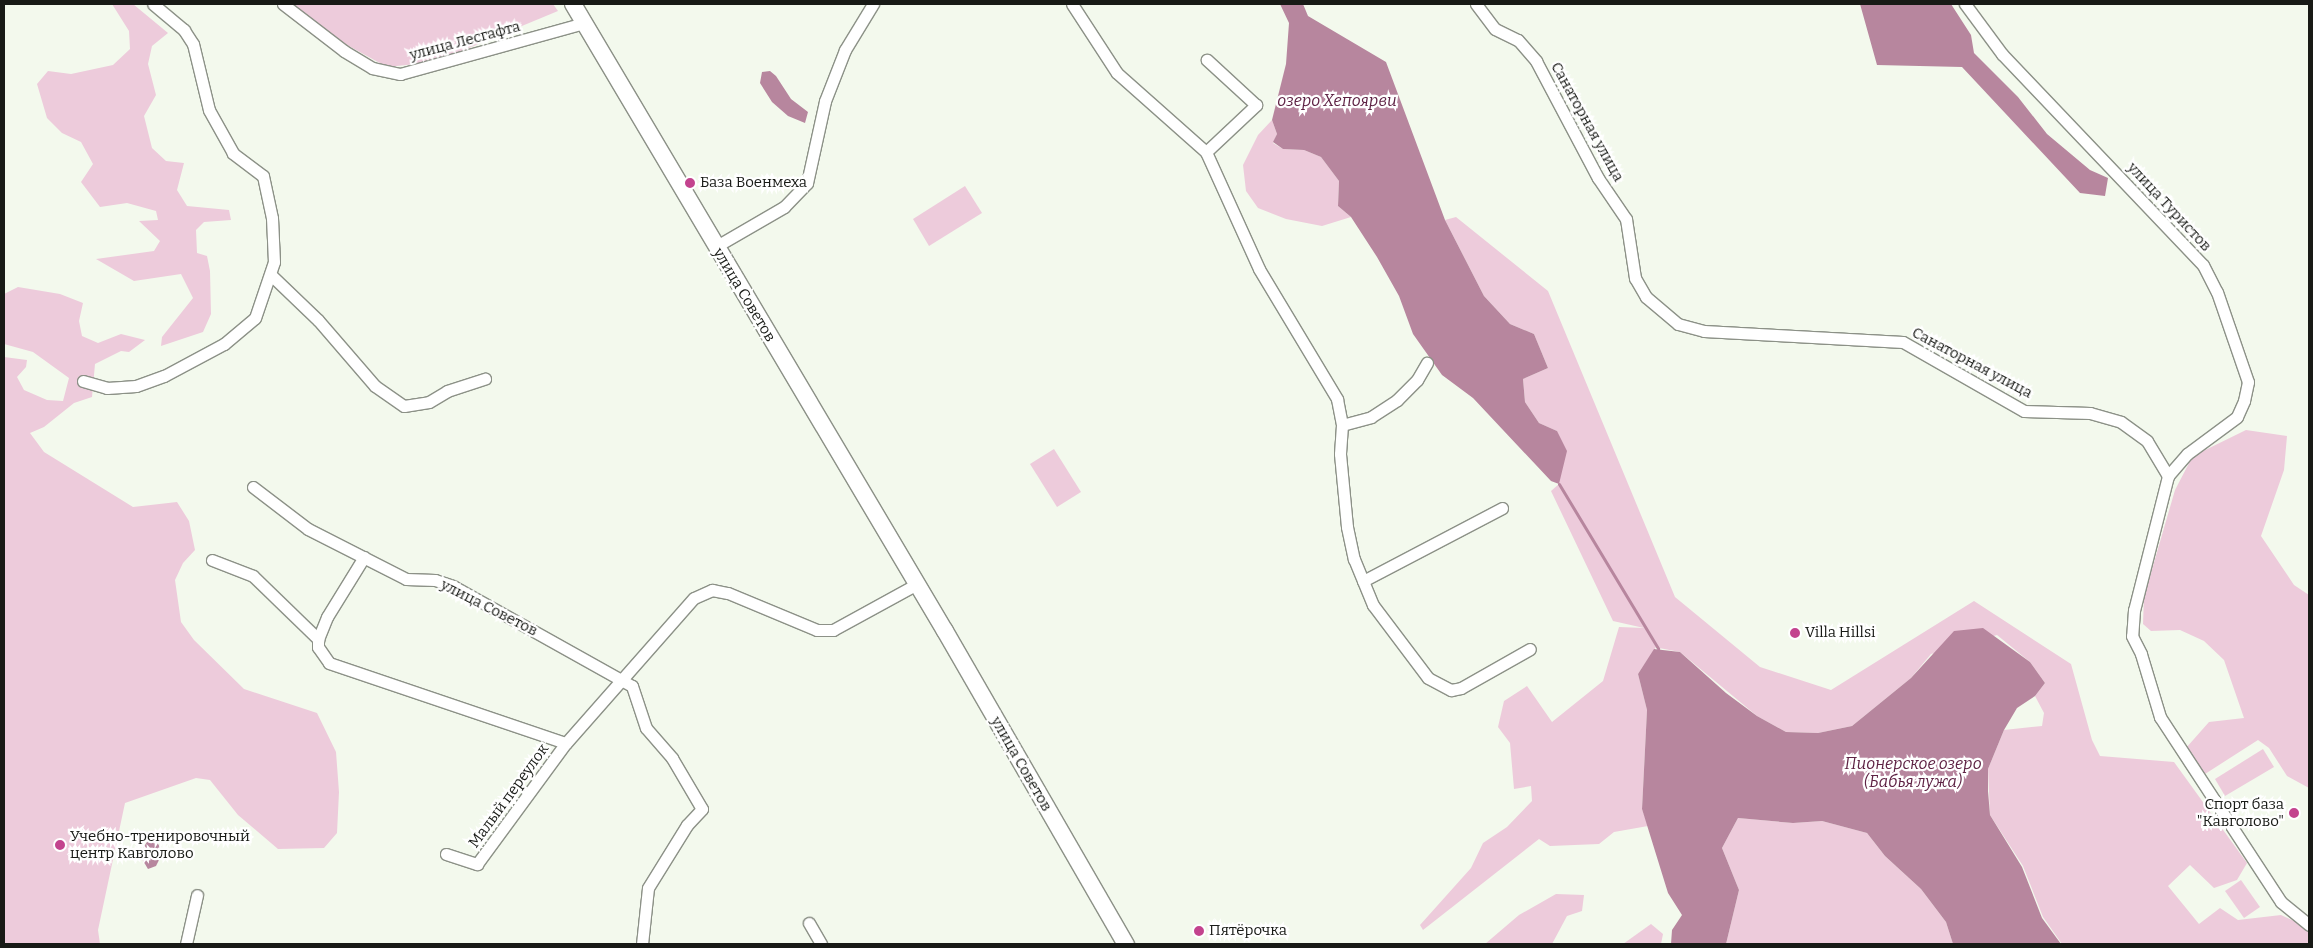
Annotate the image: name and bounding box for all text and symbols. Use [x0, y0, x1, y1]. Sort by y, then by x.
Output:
street label: улица Лесгафта [408, 18, 522, 64]
street label: Санаторная улица [1547, 59, 1627, 185]
water label: озеро Хепоярви [1277, 91, 1397, 111]
street label: улица Туристов [2123, 159, 2215, 255]
place label: База Военмеха [700, 174, 807, 192]
marker: База Военмеха [684, 177, 696, 189]
street label: улица Советов [709, 245, 779, 345]
street label: Санаторная улица [1909, 324, 2035, 402]
street label: улица Советов [438, 576, 540, 640]
place label: Villa Hillsi [1805, 624, 1876, 642]
marker: Villa Hillsi [1789, 627, 1801, 639]
street label: улица Советов [987, 714, 1055, 814]
street label: Малый переулок [465, 741, 553, 851]
water label: Пионерское озеро (Бабья лужа) [1844, 754, 1982, 792]
place label: Спорт база "Кавголово" [2197, 795, 2284, 830]
marker: Спорт база "Кавголово" [2288, 807, 2300, 819]
place label: Учебно-тренировочный центр Кавголово [70, 827, 250, 862]
marker: Учебно-тренировочный центр Кавголово [54, 839, 66, 851]
place label: Пятёрочка [1209, 922, 1287, 940]
marker: Пятёрочка [1193, 925, 1205, 937]

